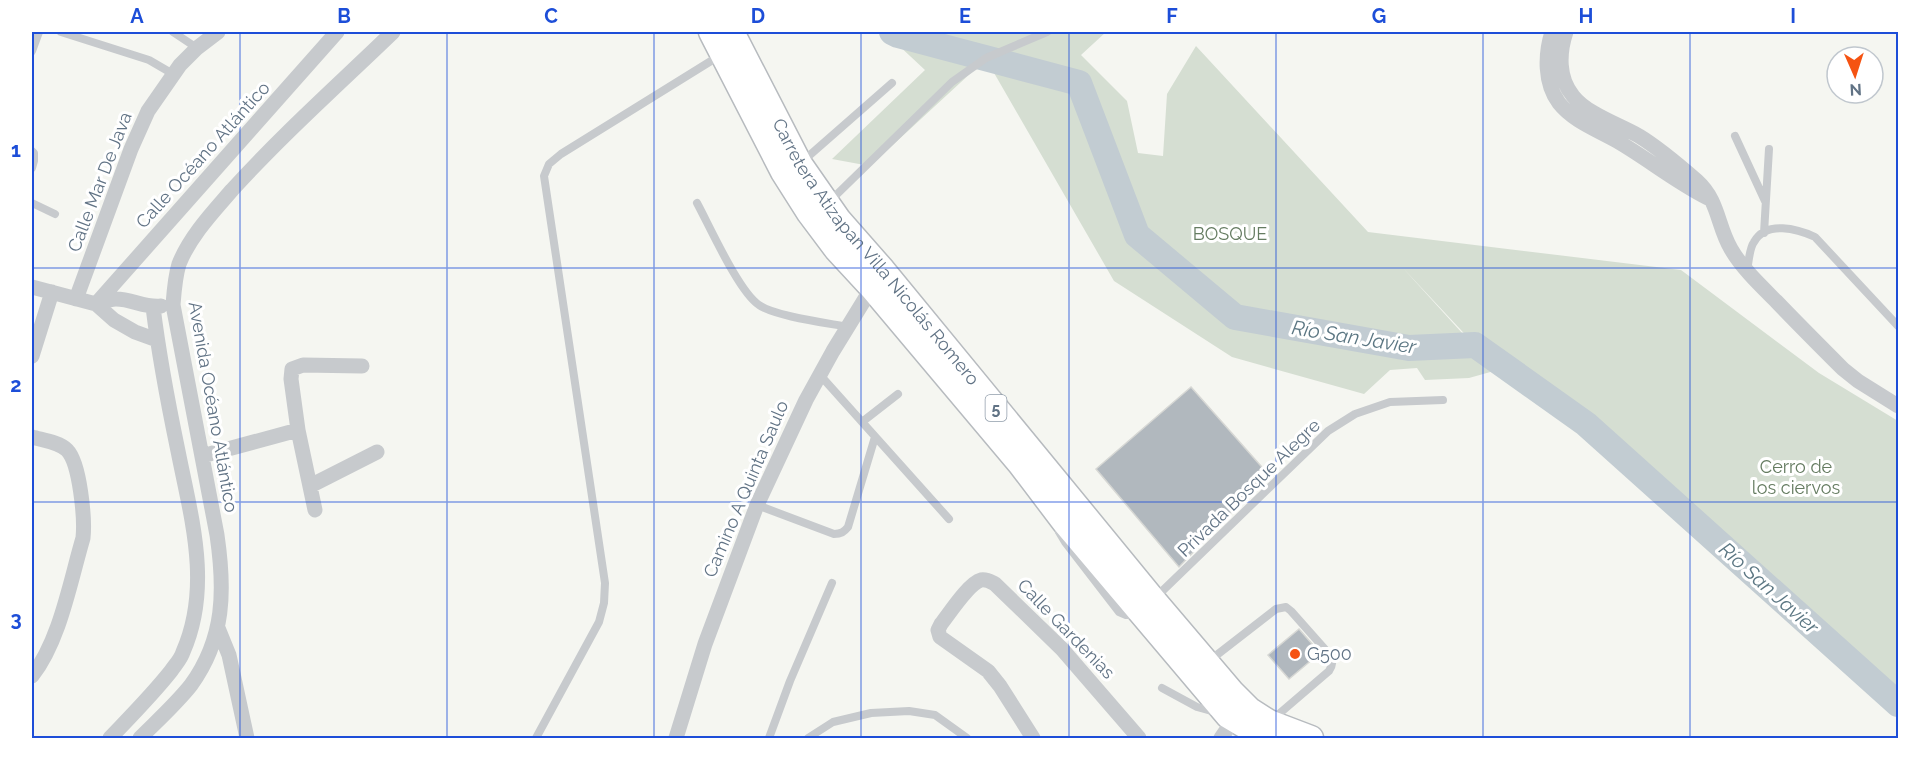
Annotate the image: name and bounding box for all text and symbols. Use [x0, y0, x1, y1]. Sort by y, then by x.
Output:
text: A [130, 4, 144, 28]
text: B [337, 4, 351, 28]
text: C [544, 4, 558, 28]
text: D [751, 4, 765, 28]
text: E [959, 4, 971, 28]
text: F [1166, 4, 1178, 28]
text: G [1372, 4, 1386, 28]
text: H [1579, 4, 1593, 28]
text: I [1790, 4, 1796, 28]
north arrow [1825, 45, 1885, 105]
street label: Calle Océano Atlántico [131, 77, 274, 232]
text: N [1849, 80, 1862, 99]
street label: Calle Mar De Java [63, 109, 136, 255]
street label: Carretera Atizapan Villa Nicolás Romero [768, 115, 984, 389]
text: 1 [11, 138, 21, 162]
park label: BOSQUE [1193, 223, 1267, 244]
street label: Avenida Océano Atlántico [185, 300, 242, 514]
water label: Río San Javier [1290, 315, 1419, 359]
text: 2 [10, 373, 22, 397]
road number: 5 [986, 395, 1006, 421]
street label: Camino A Quinta Saulo [699, 397, 792, 580]
street label: Privada Bosque Alegre [1173, 414, 1324, 561]
park label: Cerro de los ciervos [1752, 456, 1840, 498]
water label: Río San Javier [1714, 537, 1824, 640]
street label: Calle Gardenias [1013, 574, 1119, 683]
text: 3 [10, 607, 22, 631]
place label: G500 [1307, 643, 1352, 664]
marker: G500 [1288, 647, 1302, 661]

